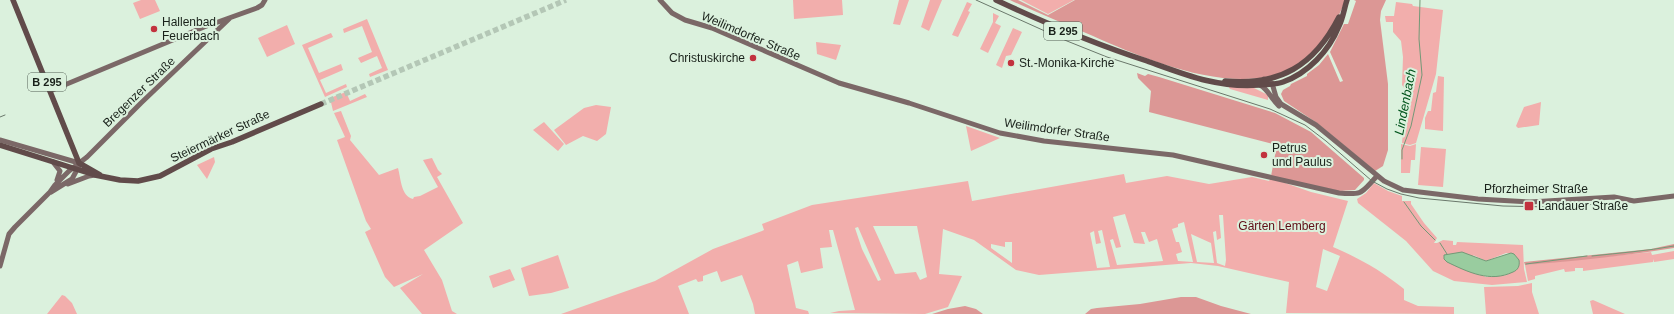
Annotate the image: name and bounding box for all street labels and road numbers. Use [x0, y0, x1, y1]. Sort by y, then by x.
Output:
street label: Weilimdorfer Straße [699, 9, 803, 63]
road number: B 295 [1044, 22, 1082, 40]
street label: Bregenzer Straße [100, 54, 178, 130]
road number: B 295 [28, 73, 66, 91]
street label: Steiermärker Straße [168, 107, 272, 165]
street label: Weilimdorfer Straße [1003, 116, 1111, 144]
street label: Pforzheimer Straße [1484, 182, 1588, 196]

